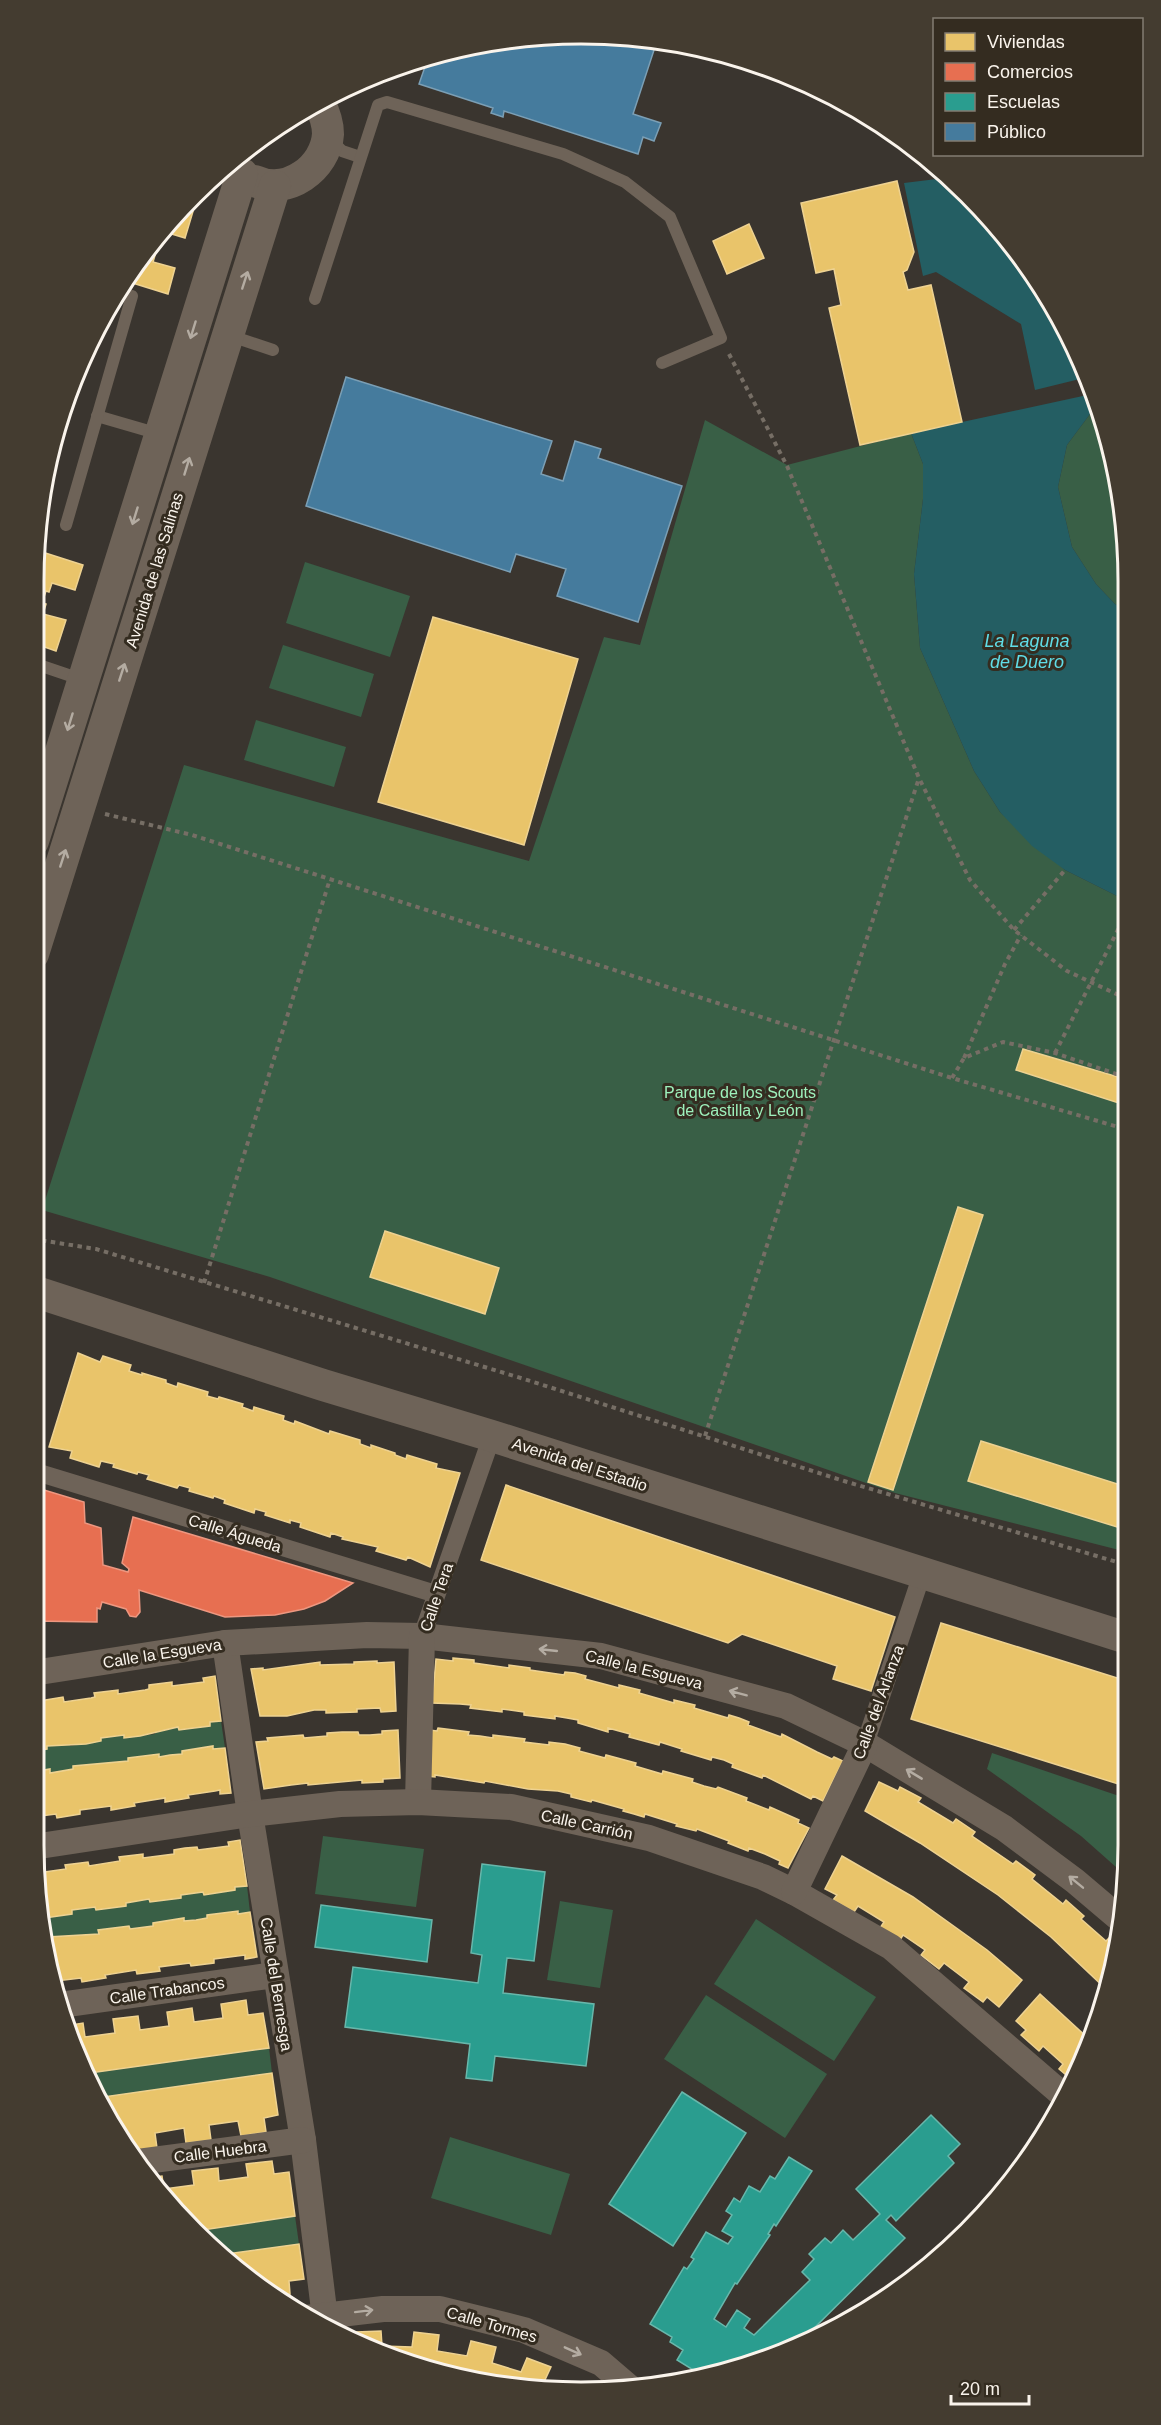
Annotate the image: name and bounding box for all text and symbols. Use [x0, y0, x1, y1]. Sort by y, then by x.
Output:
legend [933, 18, 1143, 156]
text: Viviendas [987, 32, 1065, 52]
text: Comercios [987, 62, 1073, 82]
text: Escuelas [987, 92, 1060, 112]
text: Público [987, 122, 1046, 142]
one-way arrow [240, 271, 251, 290]
one-way arrow [187, 320, 198, 339]
one-way arrow [182, 457, 193, 476]
street label: Avenida de las Salinas [123, 490, 186, 650]
one-way arrow [129, 506, 140, 525]
water label: La Laguna de Duero [984, 631, 1070, 672]
one-way arrow [117, 663, 128, 682]
one-way arrow [64, 712, 75, 731]
one-way arrow [58, 849, 69, 868]
park label: Parque de los Scouts de Castilla y León [664, 1084, 816, 1119]
street label: Avenida del Estadio [510, 1435, 650, 1494]
street label: Calle Águeda [186, 1510, 284, 1556]
street label: Calle Tera [417, 1560, 456, 1634]
street label: Calle la Esgueva [101, 1636, 223, 1671]
street label: Calle del Arlanza [850, 1643, 907, 1761]
one-way arrow [539, 1644, 558, 1655]
street label: Calle la Esgueva [584, 1647, 704, 1692]
one-way arrow [729, 1687, 748, 1698]
one-way arrow [906, 1767, 923, 1779]
street label: Calle Carrión [539, 1806, 634, 1843]
one-way arrow [1068, 1876, 1084, 1889]
street label: Calle del Bernesga [258, 1916, 295, 2052]
street label: Calle Trabancos [109, 1974, 226, 2007]
street label: Calle Huebra [173, 2137, 268, 2166]
street label: Calle Tormes [445, 2303, 539, 2345]
one-way arrow [354, 2305, 374, 2316]
one-way arrow [563, 2346, 582, 2357]
scale bar [951, 2368, 1029, 2406]
text: 20 m [960, 2379, 1000, 2399]

